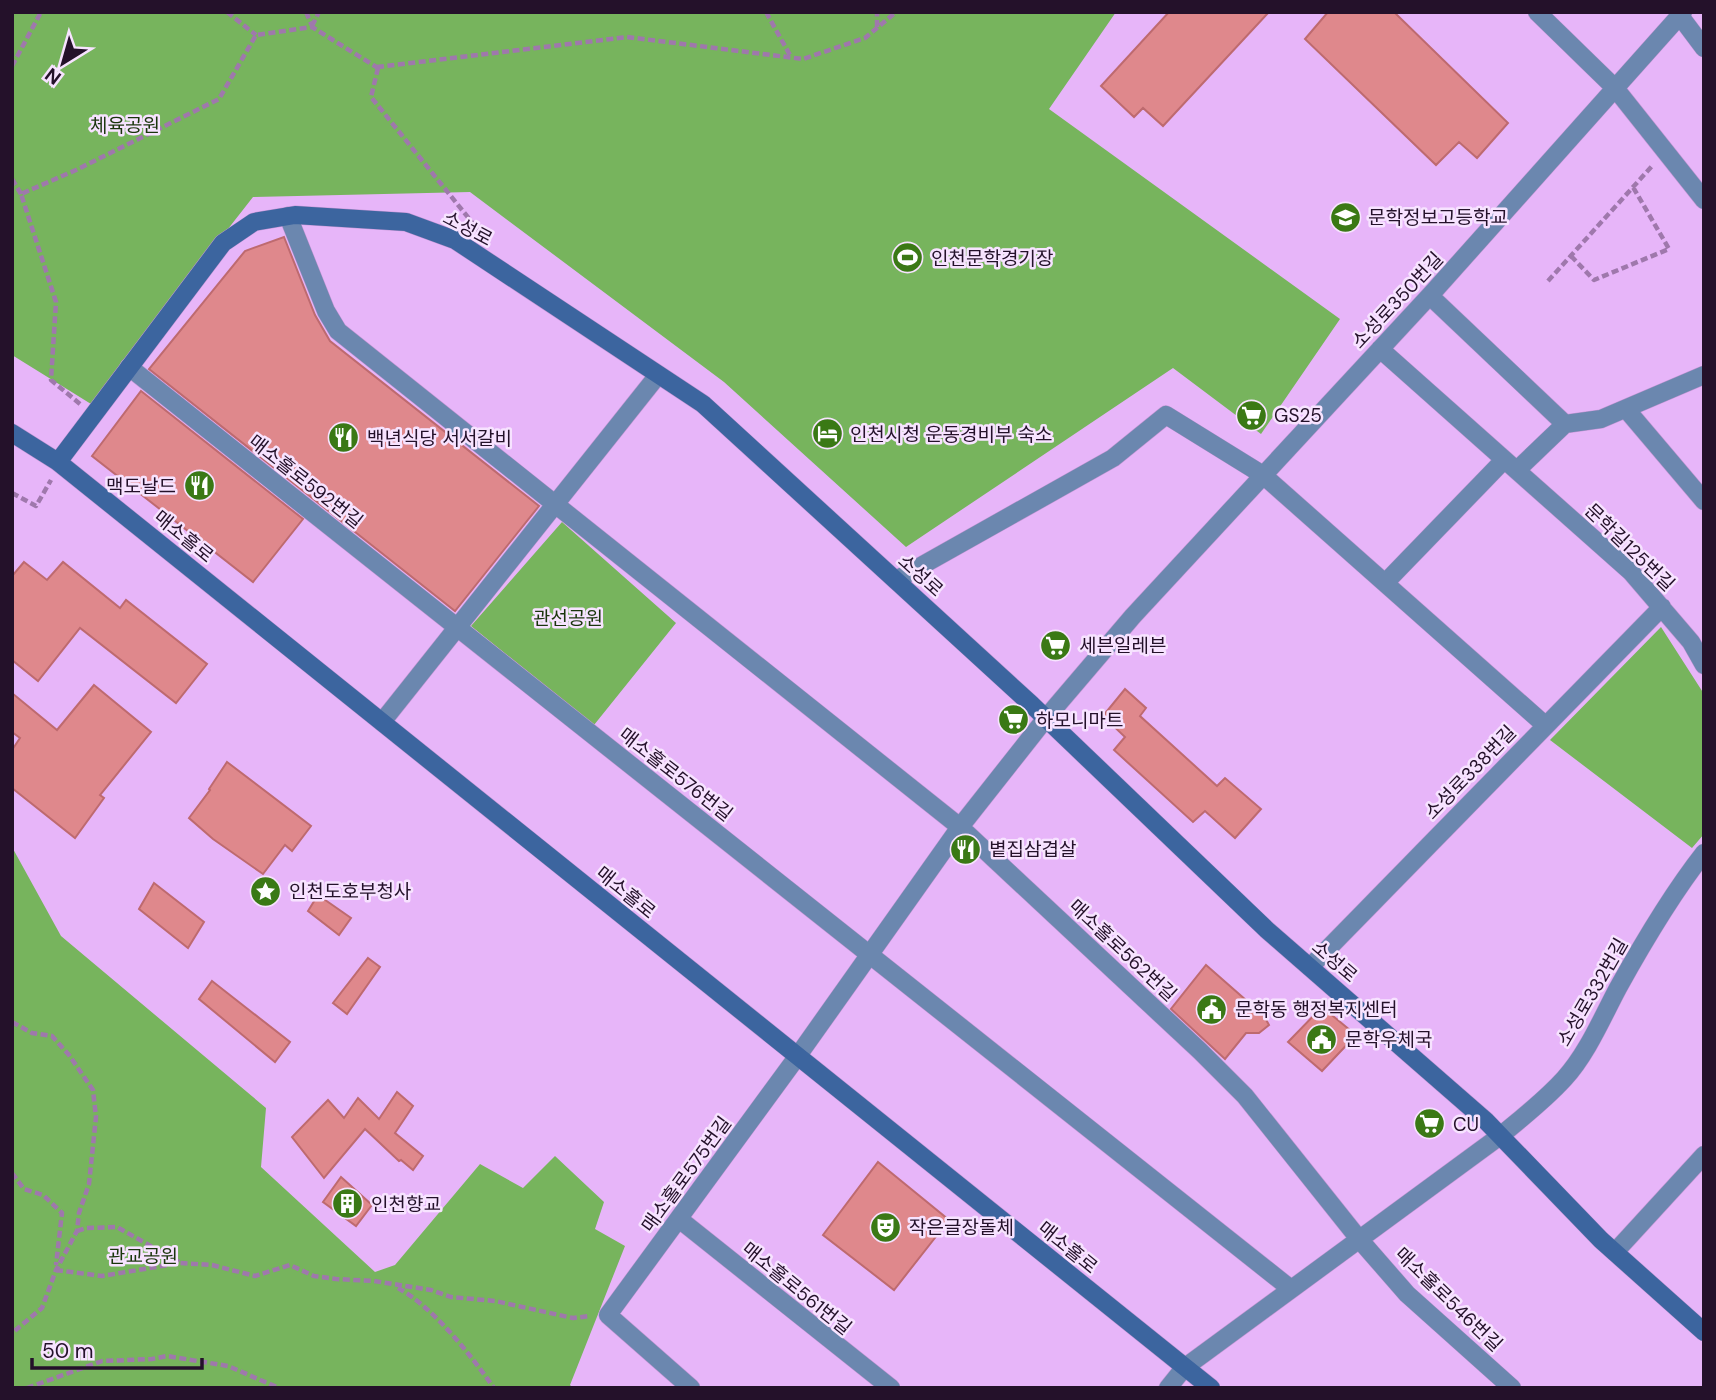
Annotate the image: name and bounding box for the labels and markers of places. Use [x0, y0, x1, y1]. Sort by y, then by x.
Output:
school or university icon: 문학정보고등학교 [1328, 200, 1362, 234]
place label: 문학정보고등학교 [1368, 205, 1508, 230]
sports icon: 인천문학경기장 [891, 241, 925, 275]
place label: 인천문학경기장 [931, 246, 1053, 271]
supermarket icon: GS25 [1234, 398, 1268, 432]
place label: GS25 [1274, 403, 1322, 428]
hotel icon: 인천시청 운동경비부 숙소 [810, 417, 844, 451]
restaurant icon: 백년식당 서서갈비 [327, 421, 361, 455]
place label: 인천시청 운동경비부 숙소 [850, 422, 1052, 447]
place label: 백년식당 서서갈비 [367, 426, 512, 451]
restaurant icon: 맥도날드 [182, 469, 216, 503]
place label: 맥도날드 [106, 474, 176, 499]
supermarket icon: 세븐일레븐 [1039, 628, 1073, 662]
place label: 세븐일레븐 [1079, 633, 1166, 658]
supermarket icon: 하모니마트 [996, 703, 1030, 737]
place label: 하모니마트 [1036, 708, 1123, 733]
restaurant icon: 볕집삼겹살 [949, 832, 983, 866]
place label: 볕집삼겹살 [989, 837, 1076, 862]
place icon: 인천도호부청사 [249, 874, 283, 908]
place label: 인천도호부청사 [289, 879, 411, 904]
public building icon: 문학동 행정복지센터 [1195, 992, 1229, 1026]
place label: 문학동 행정복지센터 [1235, 997, 1397, 1022]
public building icon: 문학우체국 [1305, 1022, 1339, 1056]
place label: 문학우체국 [1345, 1027, 1432, 1052]
supermarket icon: CU [1413, 1107, 1447, 1141]
place label: CU [1453, 1112, 1479, 1137]
building icon: 인천향교 [331, 1187, 365, 1221]
place label: 인천향교 [371, 1192, 441, 1217]
theatre icon: 작은글장돌체 [869, 1210, 903, 1244]
place label: 작은글장돌체 [909, 1215, 1014, 1240]

